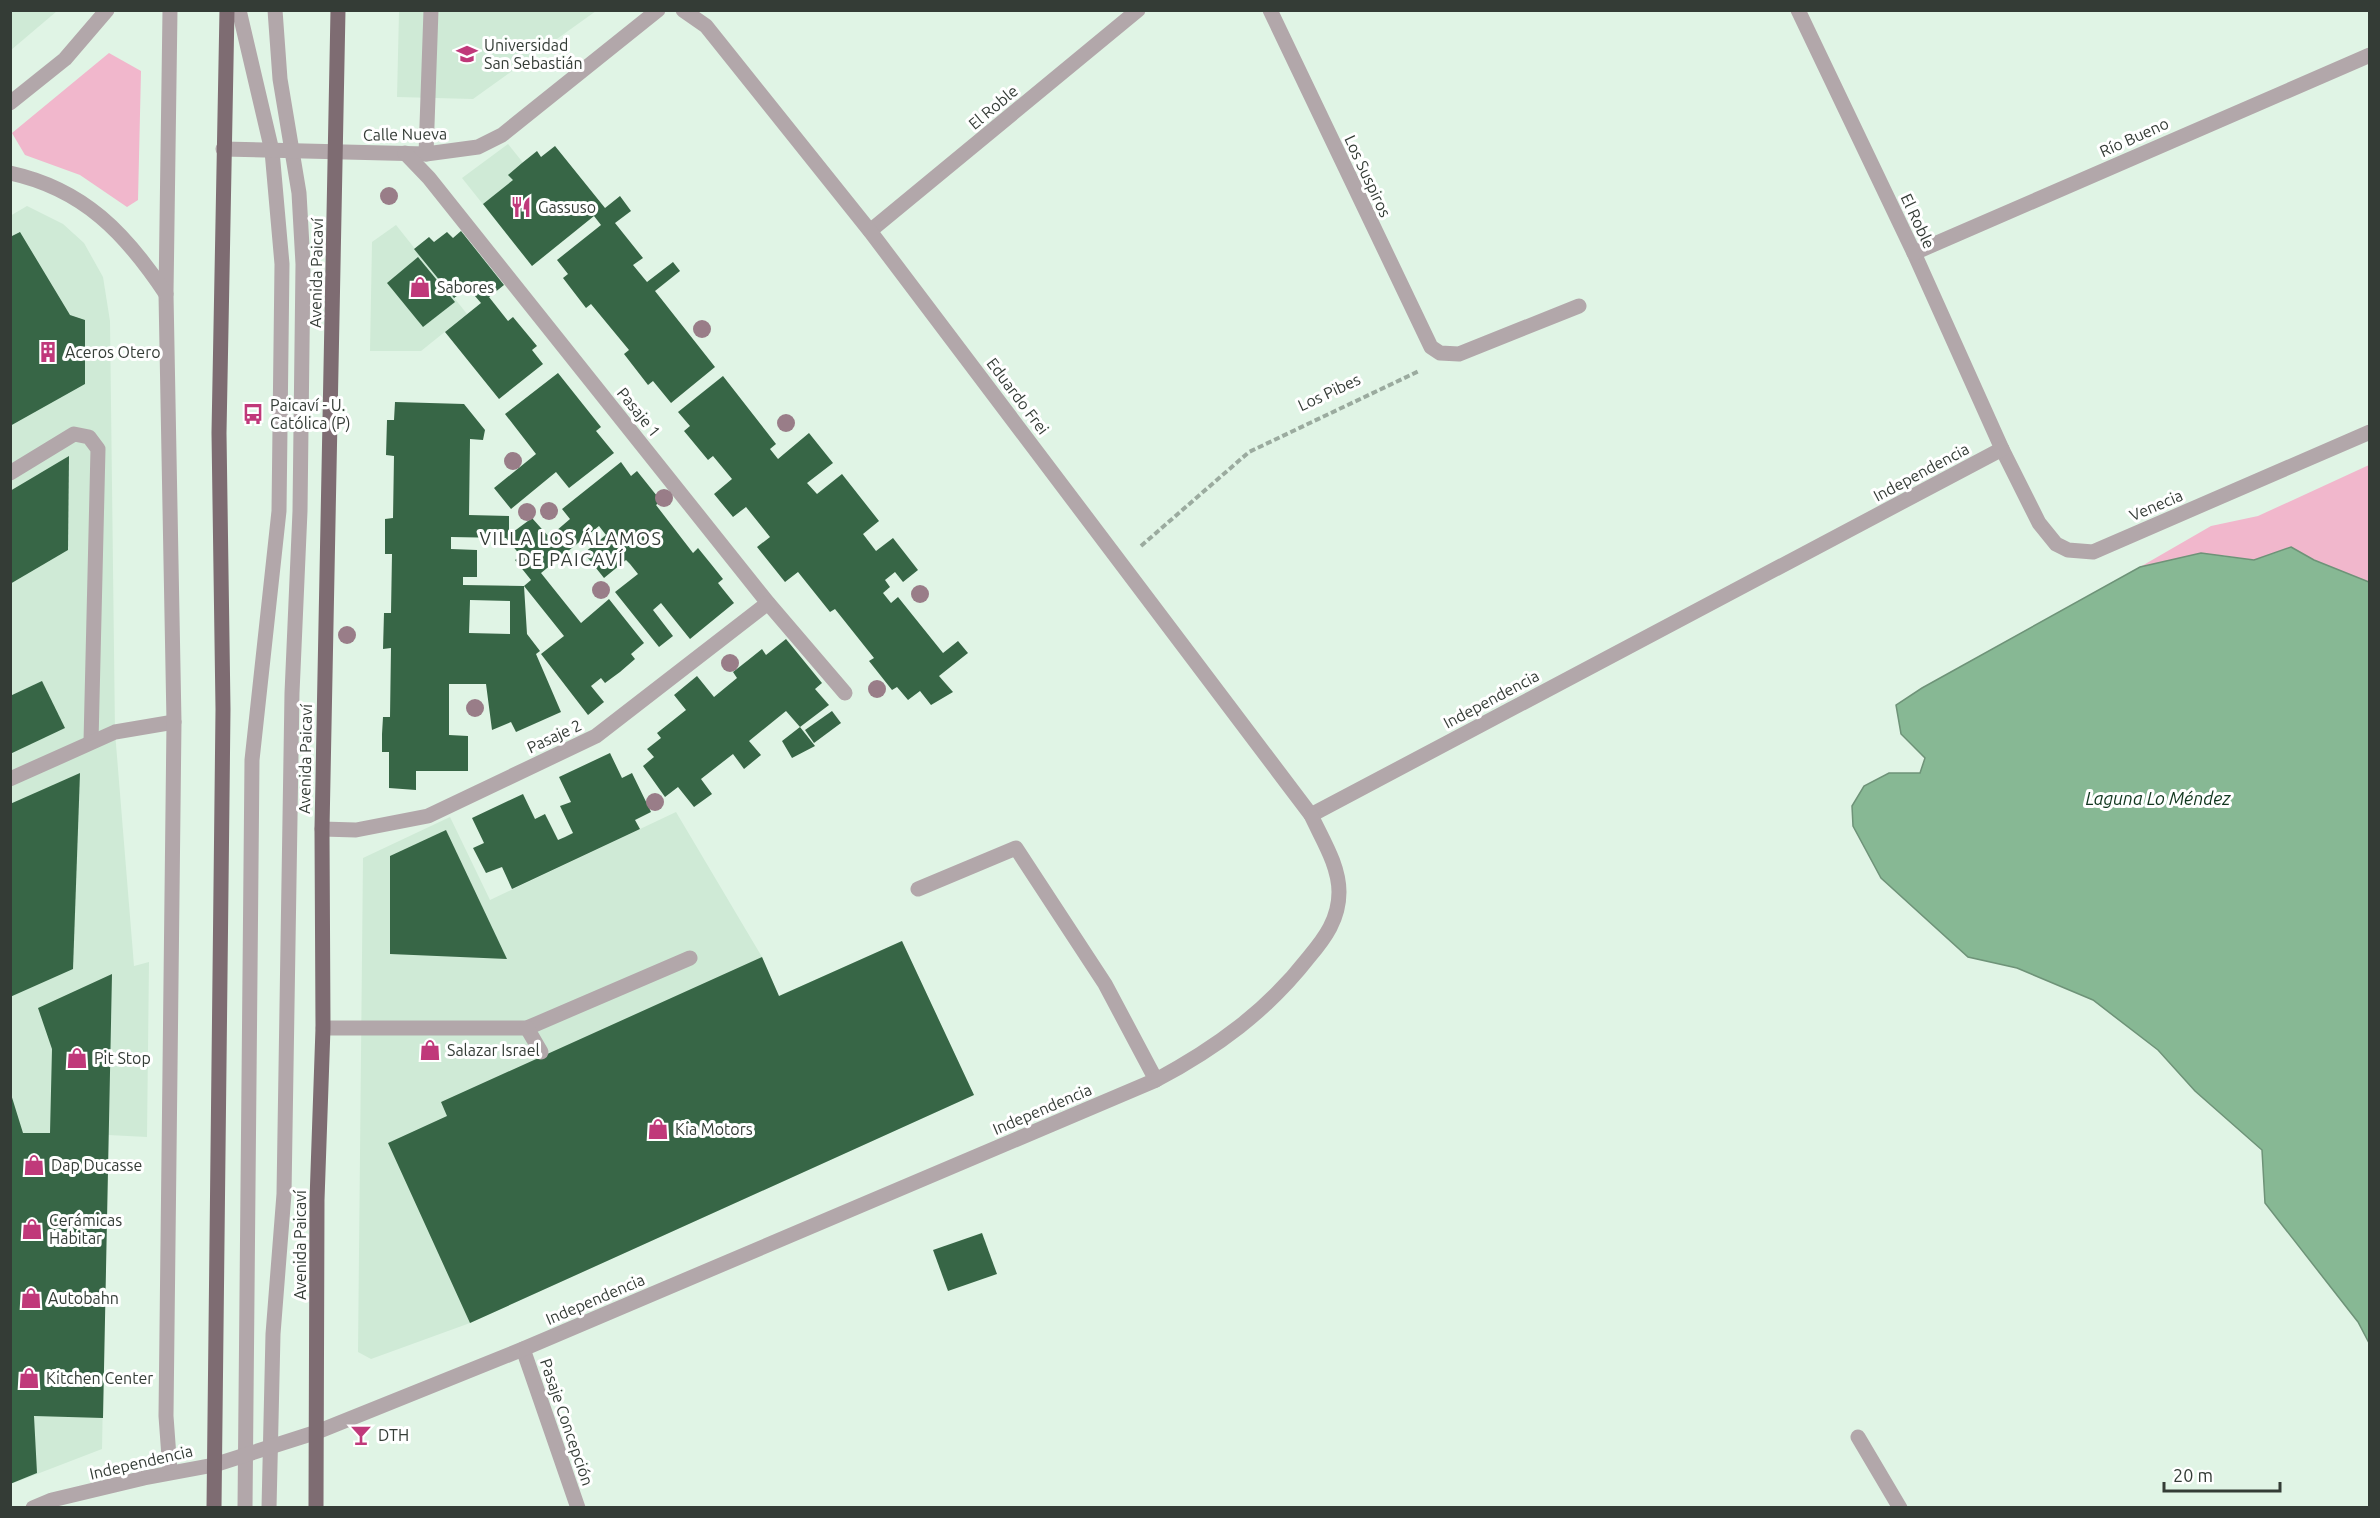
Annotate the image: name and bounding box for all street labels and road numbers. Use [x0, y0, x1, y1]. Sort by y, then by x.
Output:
street label: El Roble [965, 81, 1021, 133]
street label: Río Bueno [2097, 114, 2171, 160]
street label: Calle Nueva [363, 124, 447, 144]
street label: Los Suspiros [1341, 132, 1395, 220]
street label: El Roble [1897, 191, 1939, 251]
street label: Avenida Paicaví [306, 217, 326, 328]
street label: Eduardo Frei [983, 354, 1053, 438]
street label: Los Pibes [1295, 370, 1363, 414]
street label: Pasaje 1 [614, 384, 664, 440]
street label: Independencia [1870, 439, 1972, 505]
street label: Venecia [2127, 486, 2185, 524]
street label: Independencia [1440, 666, 1542, 732]
street label: Avenida Paicaví [295, 703, 315, 814]
street label: Pasaje 2 [524, 716, 584, 756]
street label: Independencia [990, 1080, 1094, 1138]
street label: Avenida Paicaví [291, 1189, 309, 1300]
street label: Independencia [543, 1270, 647, 1328]
street label: Pasaje Concepción [537, 1356, 597, 1488]
street label: Independencia [88, 1441, 194, 1483]

